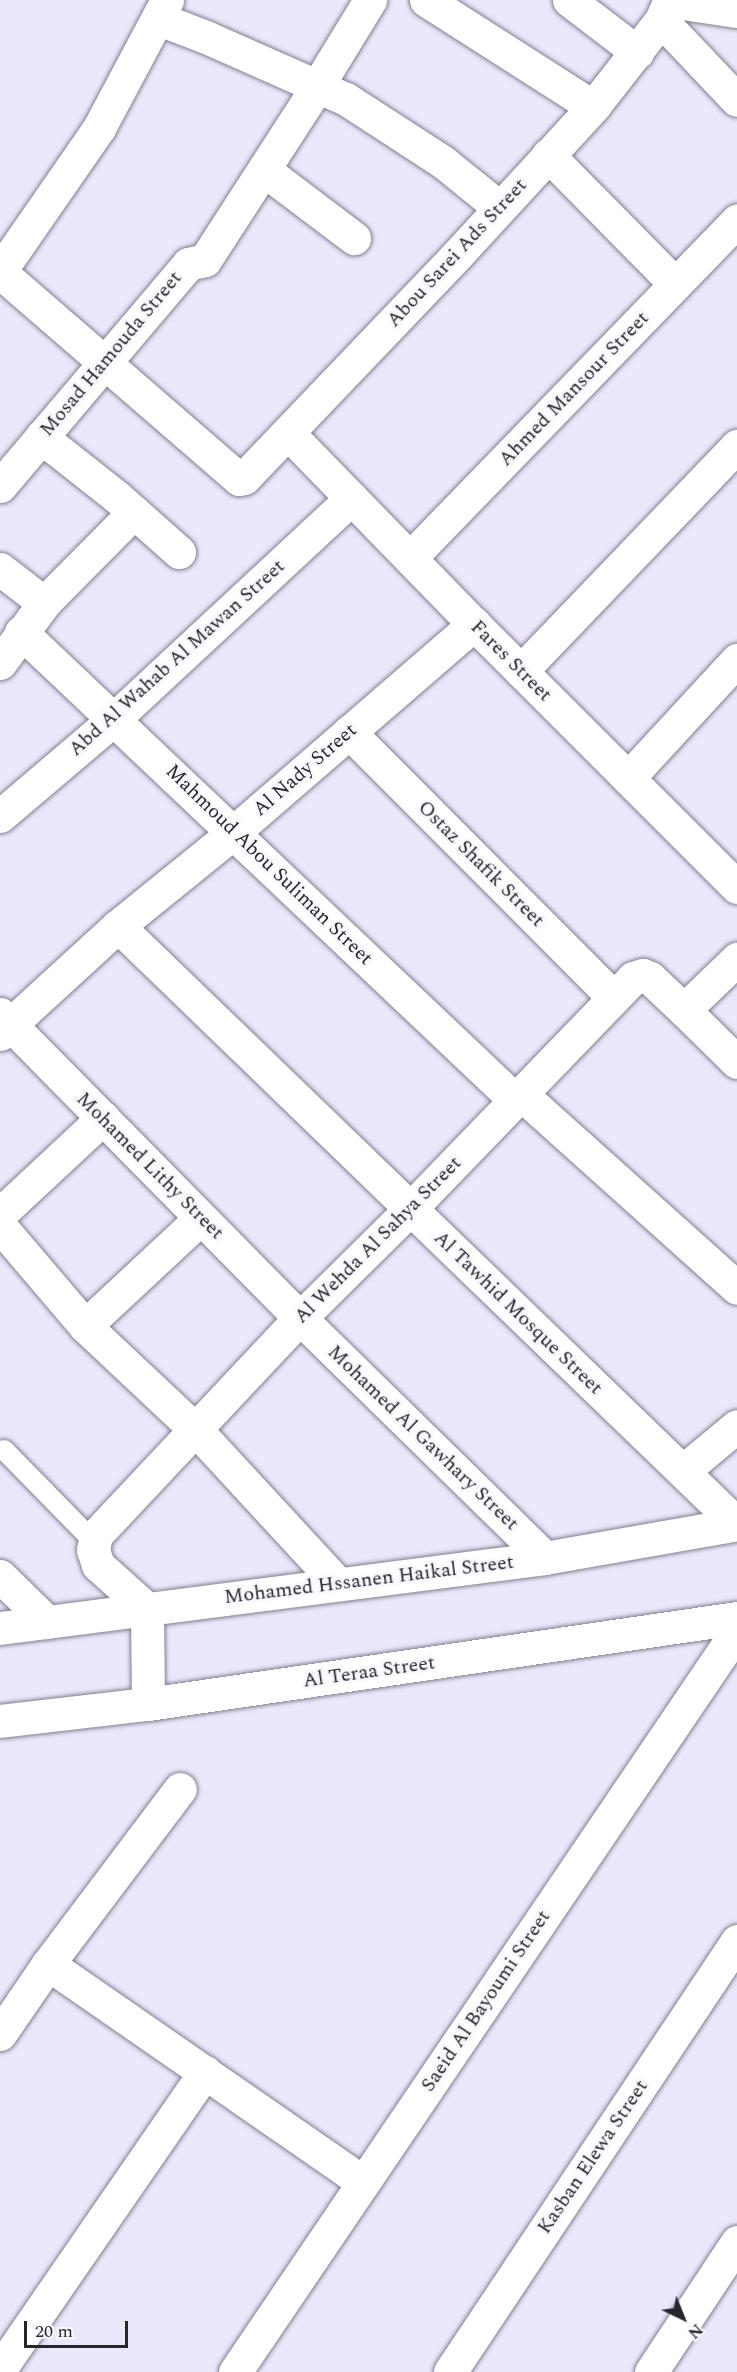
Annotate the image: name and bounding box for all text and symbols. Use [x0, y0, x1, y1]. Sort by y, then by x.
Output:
street label: Abou Sarei Ads Street [382, 174, 532, 332]
street label: Mosad Hamouda Street [35, 267, 187, 441]
street label: Ahmed Mansour Street [494, 307, 654, 471]
street label: Abd Al Wahab Al Mawan Street [64, 555, 290, 761]
street label: Fares Street [465, 615, 557, 707]
street label: Al Nady Street [248, 718, 362, 822]
street label: Mahmoud Abou Suliman Street [160, 760, 378, 970]
street label: Ostaz Shafik Street [413, 796, 549, 932]
street label: Mohamed Lithy Street [71, 1087, 229, 1245]
street label: Al Wehda Al Sahya Street [289, 1151, 467, 1329]
street label: Al Tawhid Mosque Street [429, 1226, 607, 1400]
street label: Mohamed Al Gawhary Street [322, 1340, 524, 1536]
street label: Mohamed Hssanen Haikal Street [223, 1550, 515, 1610]
street label: Al Teraa Street [301, 1651, 437, 1693]
street label: Saeid Al Bayoumi Street [416, 1906, 556, 2096]
street label: Kasban Elewa Street [532, 2075, 654, 2239]
north arrow [653, 2288, 713, 2348]
scale bar [27, 2309, 130, 2347]
text: 20 m [35, 2318, 73, 2345]
text: N [682, 2318, 708, 2344]

